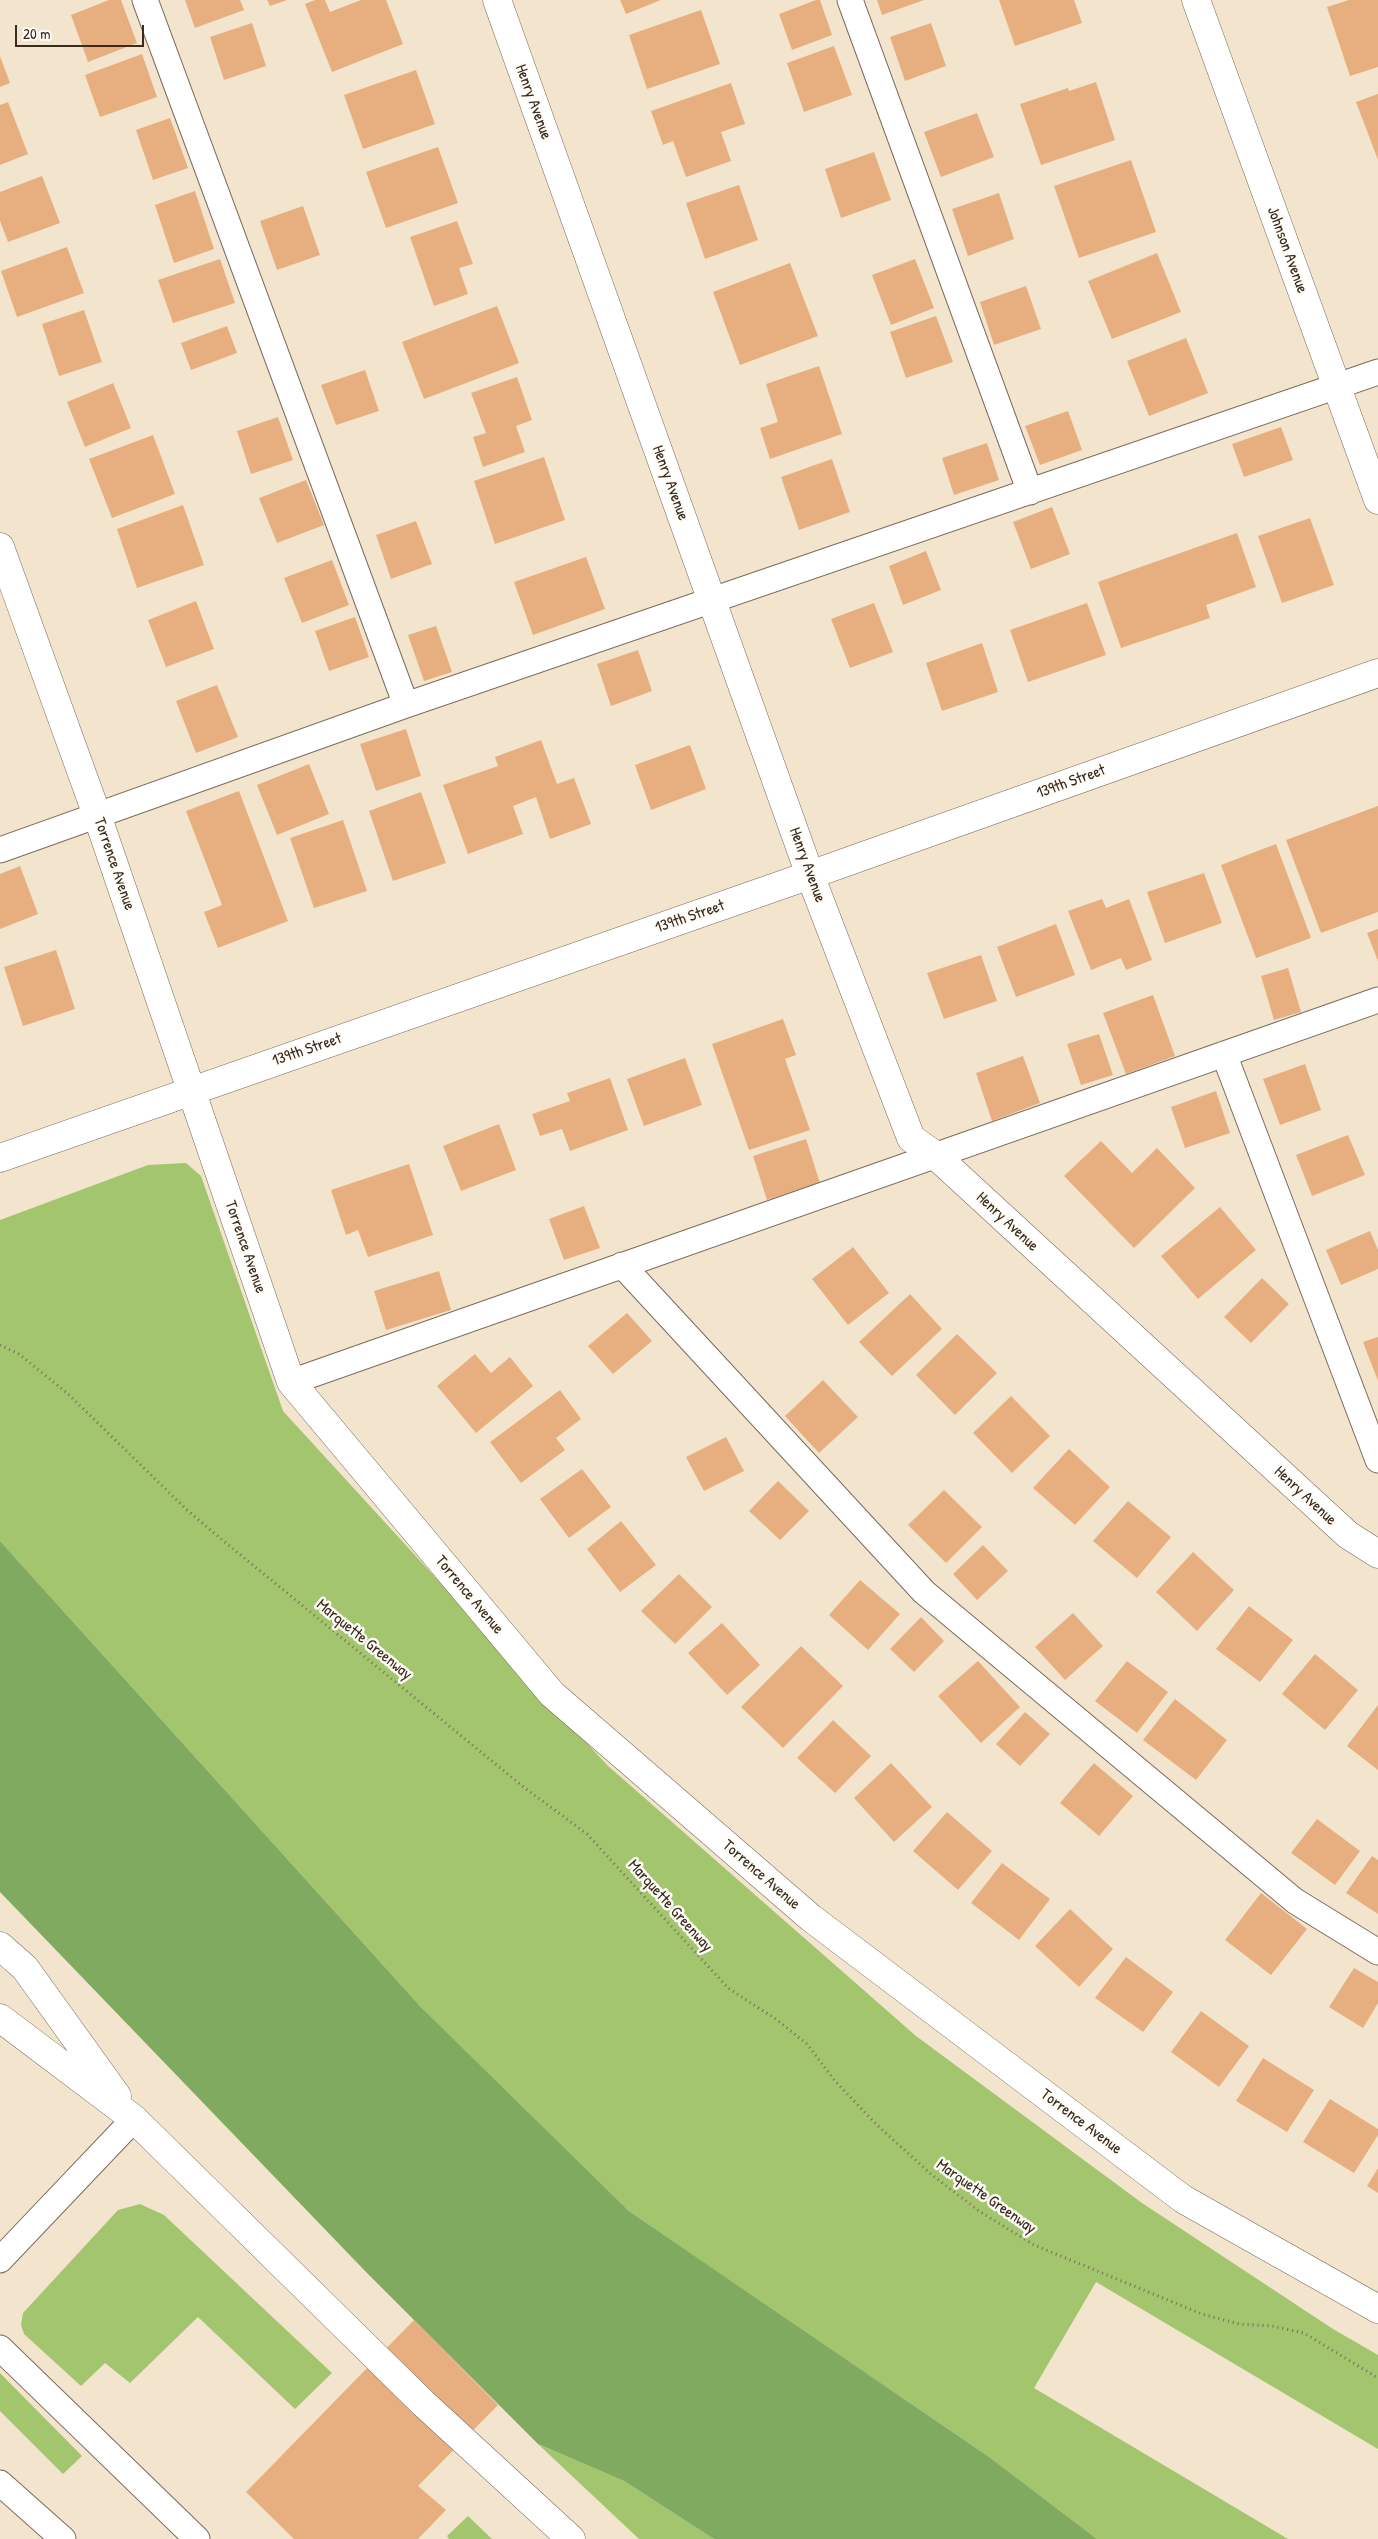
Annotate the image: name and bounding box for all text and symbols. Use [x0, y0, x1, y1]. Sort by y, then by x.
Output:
scale bar [18, 15, 146, 47]
text: 20 m [23, 23, 50, 44]
street label: Henry Avenue [511, 62, 555, 142]
street label: Johnson Avenue [1263, 204, 1311, 296]
street label: Henry Avenue [648, 443, 692, 523]
street label: 139th Street [1034, 761, 1108, 803]
street label: Torrence Avenue [89, 815, 139, 913]
street label: Henry Avenue [785, 825, 829, 905]
street label: 139th Street [653, 896, 727, 938]
street label: 139th Street [270, 1029, 344, 1071]
street label: Henry Avenue [972, 1188, 1042, 1256]
street label: Torrence Avenue [220, 1198, 270, 1296]
street label: Henry Avenue [1270, 1462, 1340, 1530]
street label: Torrence Avenue [431, 1552, 507, 1638]
street label: Marquette Greenway [312, 1596, 416, 1684]
street label: Torrence Avenue [718, 1836, 804, 1914]
street label: Marquette Greenway [624, 1856, 716, 1956]
street label: Torrence Avenue [1037, 2085, 1125, 2159]
street label: Marquette Greenway [932, 2155, 1040, 2239]

